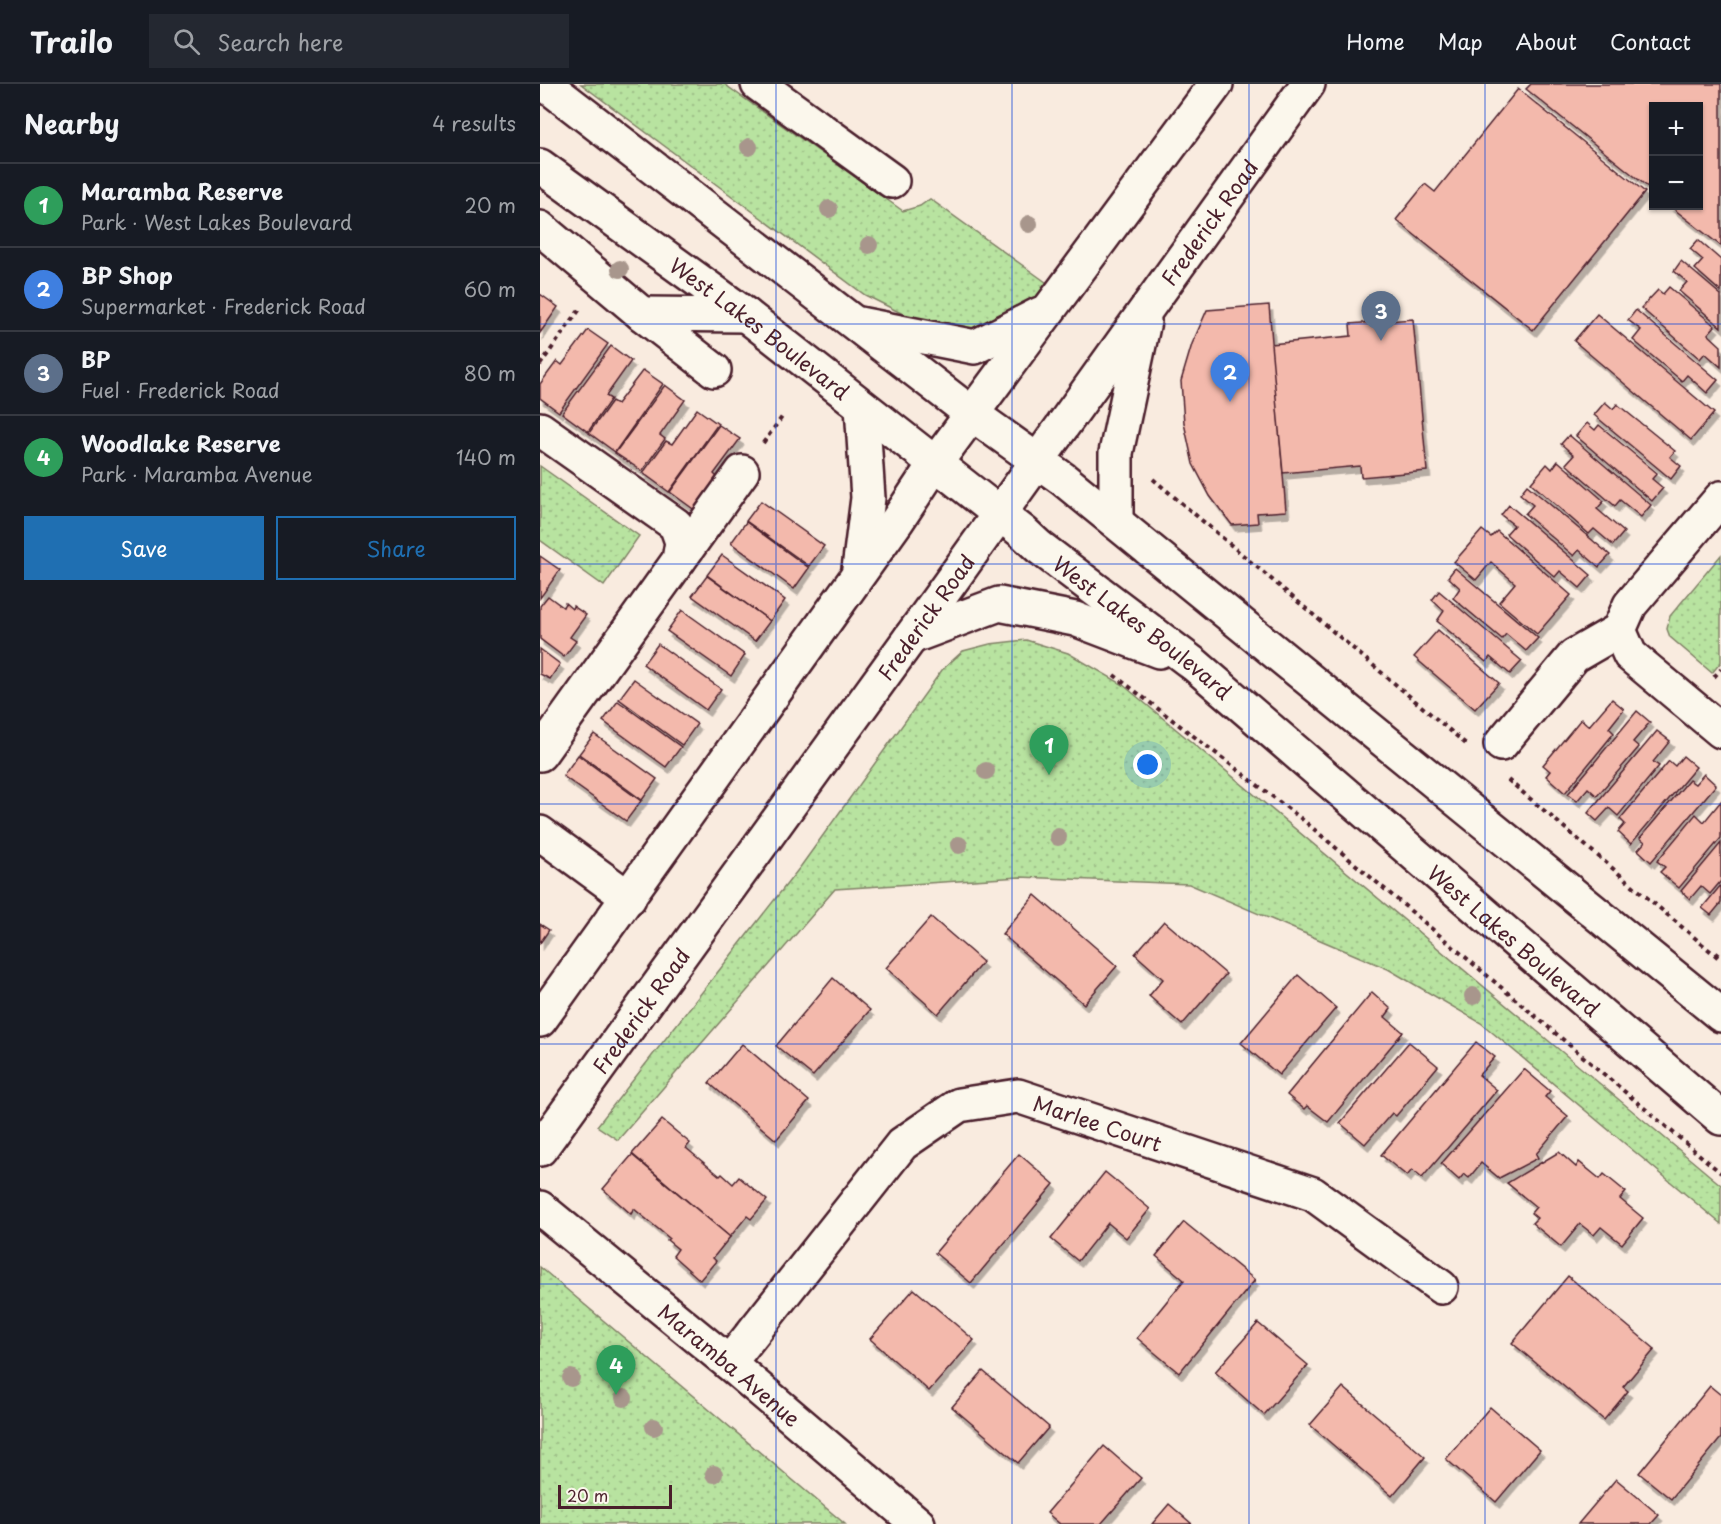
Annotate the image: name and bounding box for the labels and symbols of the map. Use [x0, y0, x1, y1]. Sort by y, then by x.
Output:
street label: Frederick Road [1153, 152, 1265, 292]
street label: West Lakes Boulevard [663, 249, 857, 407]
pin: 3 [1362, 292, 1400, 341]
pin: 2 [1210, 352, 1250, 402]
street label: Frederick Road [869, 547, 982, 687]
street label: West Lakes Boulevard [1047, 547, 1239, 706]
pin: 1 [1030, 726, 1068, 775]
your location [1133, 750, 1162, 779]
street label: West Lakes Boulevard [1421, 856, 1608, 1024]
street label: Frederick Road [584, 941, 697, 1080]
street label: Marlee Court [1029, 1086, 1166, 1159]
street label: Maramba Avenue [652, 1295, 808, 1434]
pin: 4 [596, 1346, 636, 1395]
scale bar [558, 1482, 672, 1510]

